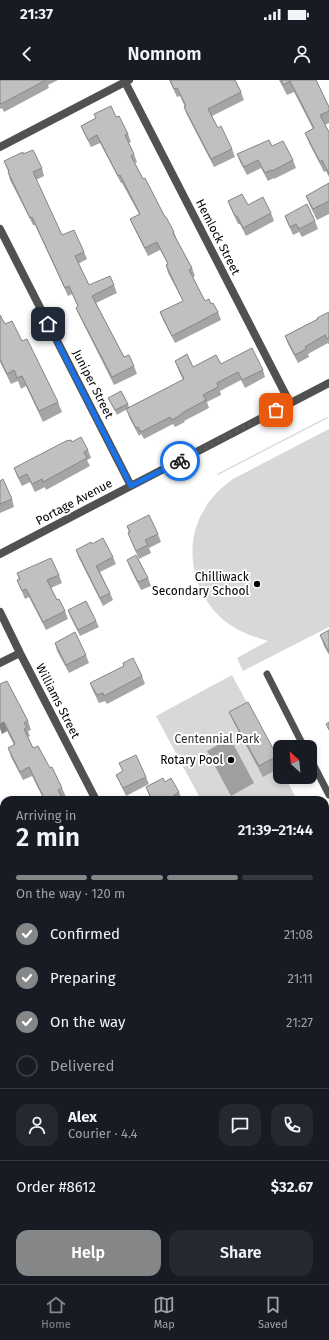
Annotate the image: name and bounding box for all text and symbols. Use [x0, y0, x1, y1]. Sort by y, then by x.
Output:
text: 21:37 [20, 5, 53, 23]
icon: back [16, 43, 38, 65]
text: Nomnom [128, 43, 202, 65]
icon: person [291, 43, 313, 65]
street label: Hemlock Street [193, 197, 243, 278]
pin [31, 307, 65, 341]
icon: home [37, 313, 59, 335]
street label: Juniper Street [70, 347, 117, 421]
pin [259, 393, 293, 427]
icon: bag [265, 399, 287, 421]
courier [160, 441, 200, 481]
icon: bike [169, 450, 191, 472]
street label: Portage Avenue [33, 476, 115, 528]
place label: Chilliwack Secondary School [152, 570, 250, 598]
marker: Chilliwack Secondary School [252, 579, 262, 589]
street label: Williams Street [33, 661, 83, 741]
park label: Centennial Park [175, 732, 260, 746]
north arrow [273, 740, 317, 784]
map controls [273, 740, 317, 784]
place label: Rotary Pool [160, 753, 223, 767]
marker: Rotary Pool [226, 755, 236, 765]
text: Arriving in [16, 808, 76, 823]
text: 21:39–21:44 [238, 821, 313, 839]
text: 2 min [16, 822, 80, 853]
text: On the way · 120 m [16, 886, 125, 901]
icon: check [16, 923, 38, 945]
text: Confirmed [50, 925, 120, 943]
text: 21:08 [284, 927, 313, 942]
icon: check [16, 967, 38, 989]
text: Preparing [50, 969, 115, 987]
text: 21:11 [288, 971, 313, 986]
icon: check [16, 1011, 38, 1033]
text: On the way [50, 1013, 125, 1031]
text: 21:27 [286, 1015, 313, 1030]
text: Delivered [50, 1057, 114, 1075]
button: person [16, 1104, 58, 1146]
button: chat [219, 1104, 261, 1146]
button: phone [271, 1104, 313, 1146]
text: Alex [68, 1108, 97, 1126]
text: Courier · 4.4 [68, 1126, 138, 1141]
text: Order #8612 [16, 1178, 96, 1196]
text: $32.67 [271, 1178, 313, 1196]
button: Help [16, 1230, 161, 1276]
button: Share [169, 1230, 313, 1276]
tab: Home [41, 1294, 71, 1331]
tab: Map [153, 1294, 175, 1331]
tab: Saved [258, 1294, 288, 1331]

